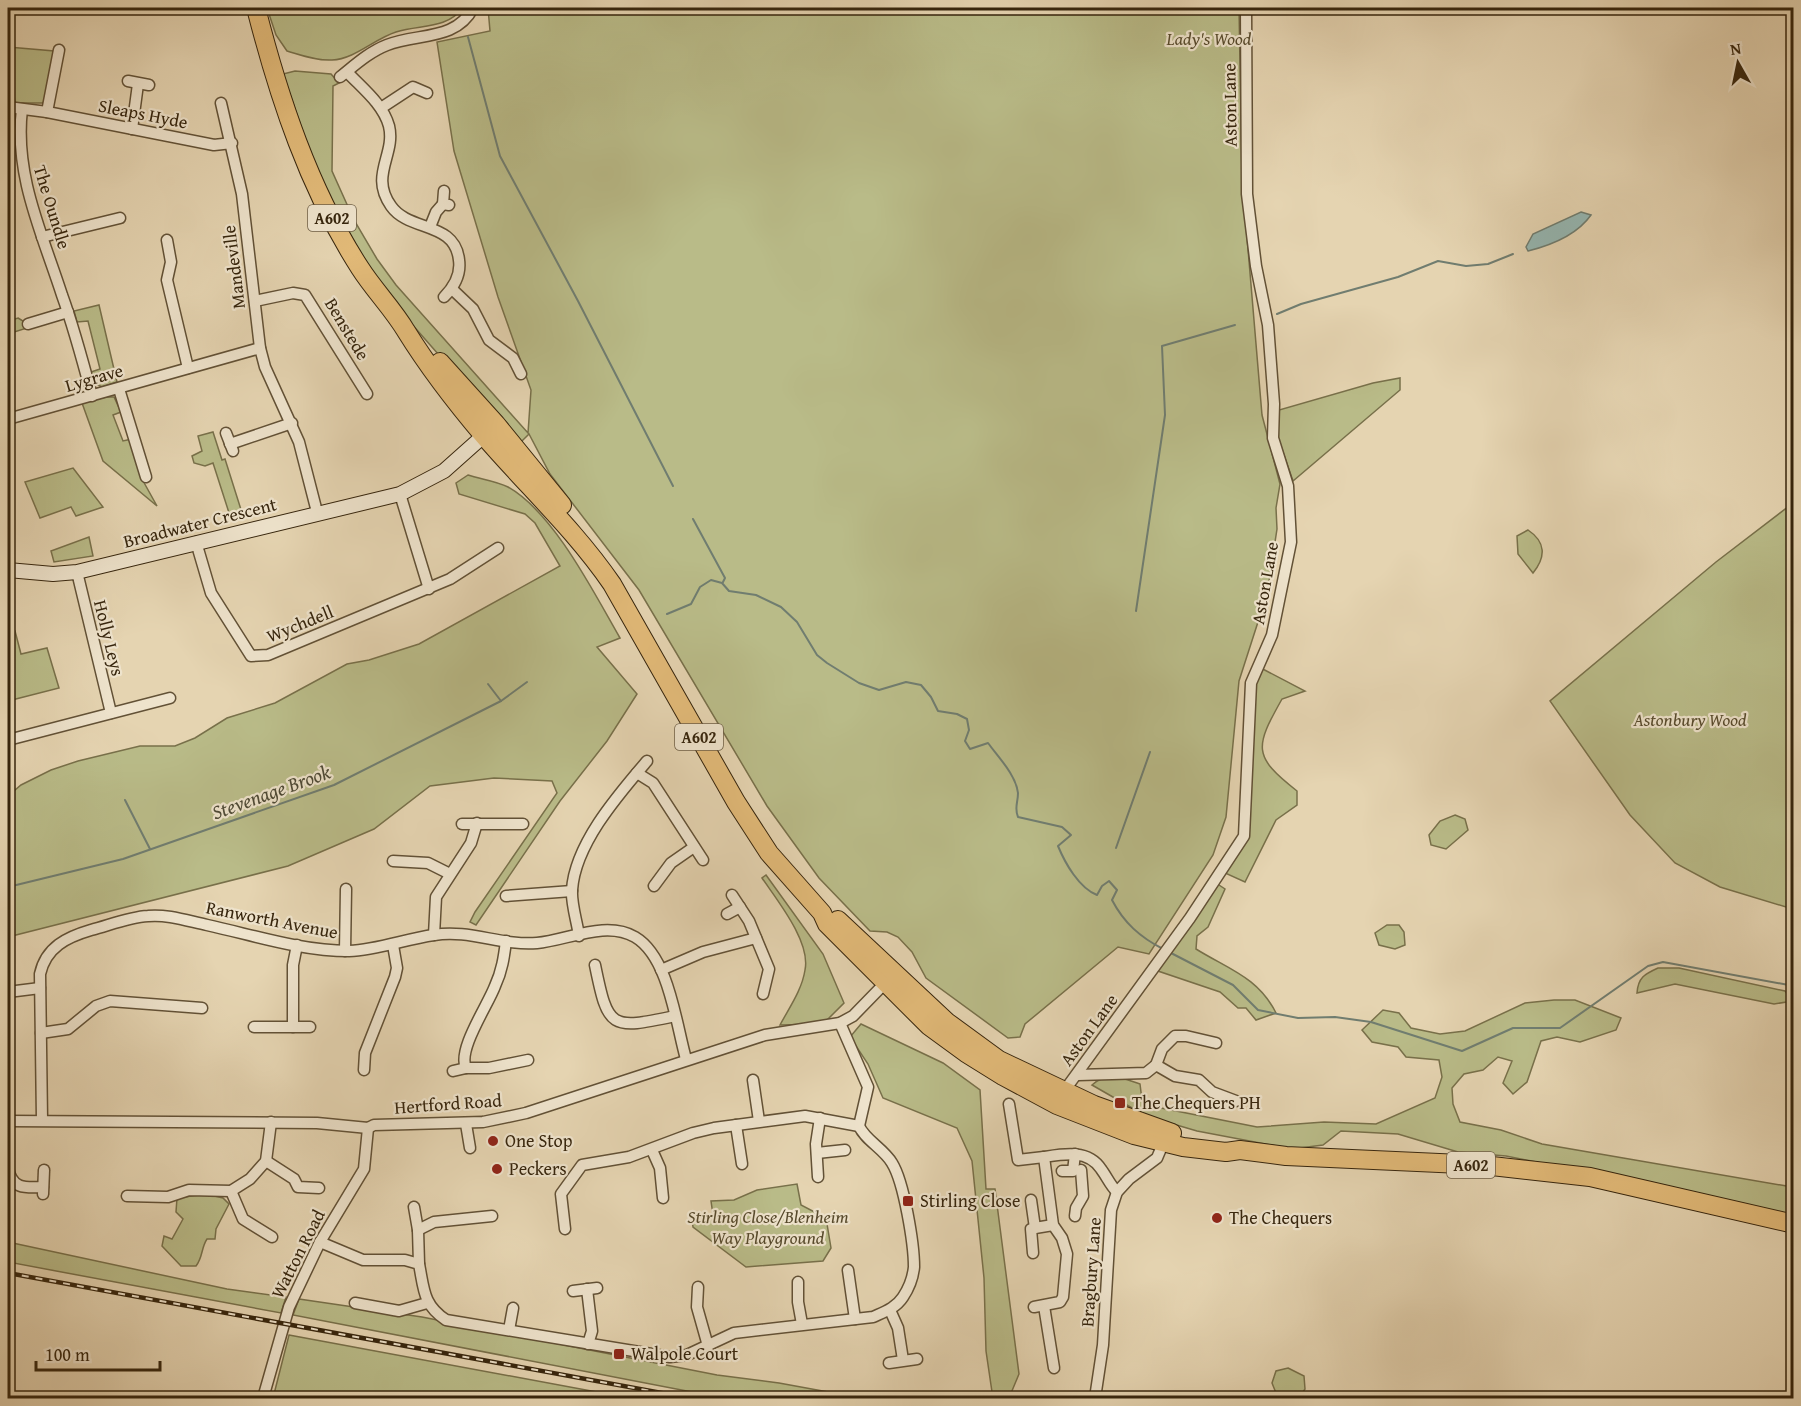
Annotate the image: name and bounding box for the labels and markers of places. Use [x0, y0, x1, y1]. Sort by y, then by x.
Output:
place label: The Chequers PH [1132, 1089, 1261, 1116]
marker: The Chequers PH [1113, 1096, 1127, 1110]
place label: One Stop [505, 1127, 573, 1154]
marker: One Stop [486, 1134, 500, 1148]
place label: Peckers [509, 1155, 567, 1182]
marker: Peckers [490, 1162, 504, 1176]
place label: Stirling Close [920, 1187, 1020, 1214]
marker: Stirling Close [901, 1194, 915, 1208]
place label: The Chequers [1229, 1204, 1332, 1231]
marker: The Chequers [1210, 1211, 1224, 1225]
place label: Walpole Court [631, 1340, 739, 1367]
marker: Walpole Court [612, 1347, 626, 1361]

